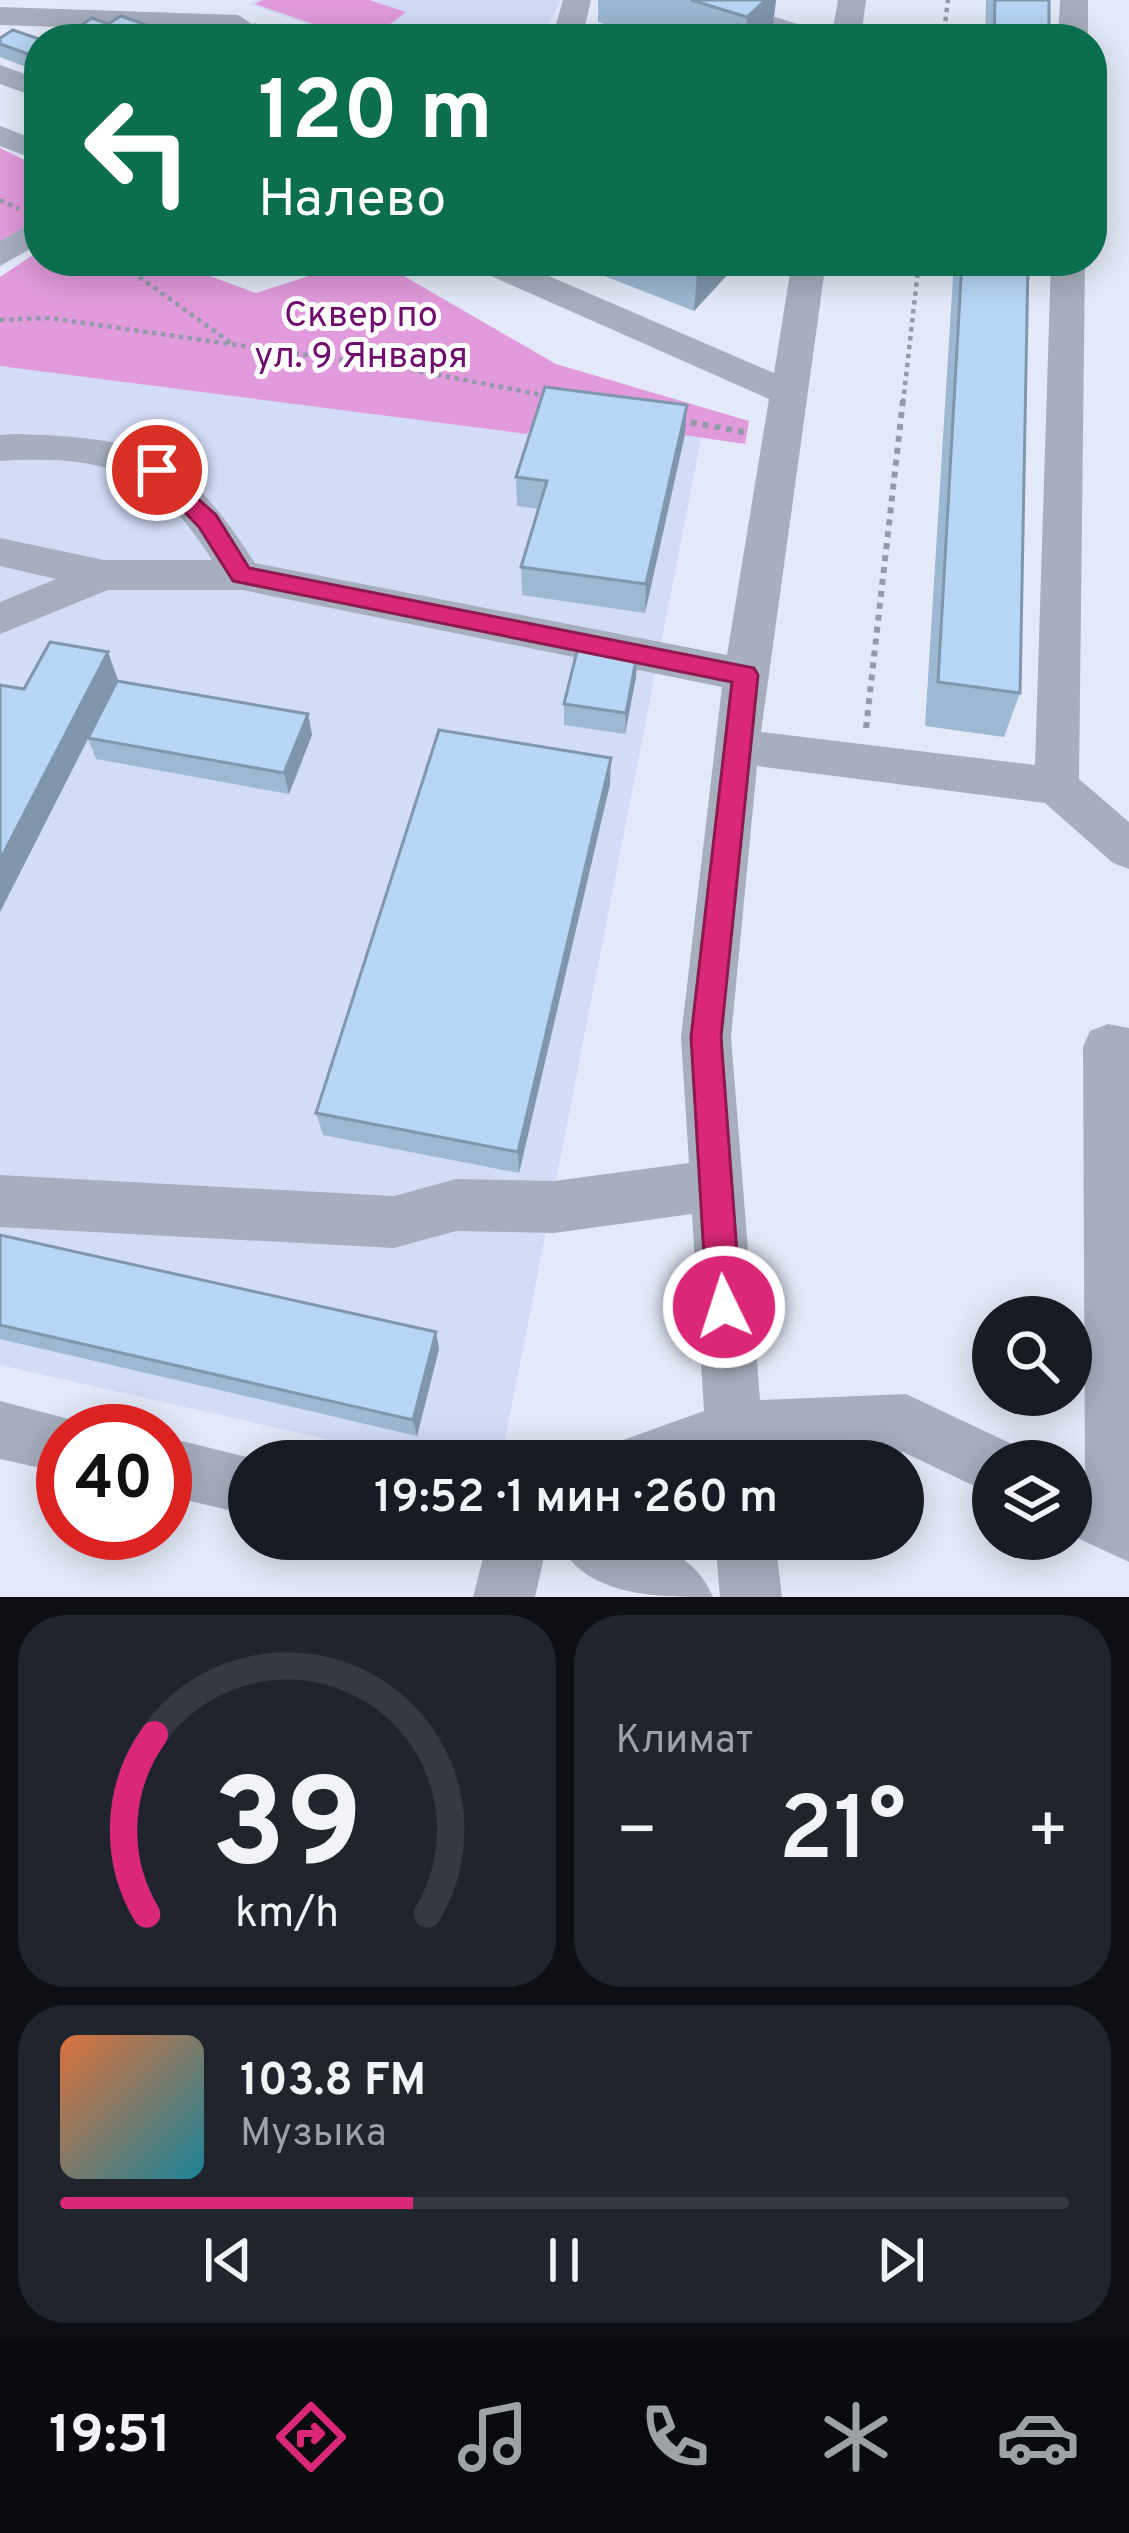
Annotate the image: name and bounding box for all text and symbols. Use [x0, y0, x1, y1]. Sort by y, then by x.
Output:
text: 120 m [258, 63, 493, 169]
icon: left [60, 72, 216, 228]
text: Налево [258, 167, 446, 236]
park label: Сквер по ул. 9 Января [254, 294, 468, 381]
pin [106, 419, 208, 521]
icon: arrive [124, 437, 190, 503]
position arrow [661, 1244, 787, 1370]
map controls [972, 1296, 1092, 1560]
button: search [972, 1296, 1092, 1416]
speed limit sign: 40 [36, 1404, 192, 1560]
button: layers [972, 1440, 1092, 1560]
text: 19:52 · 1 мин · 260 m [374, 1471, 778, 1528]
text: Климат [616, 1718, 753, 1767]
text: 39 [211, 1753, 362, 1911]
text: 21° [779, 1778, 906, 1891]
text: − [616, 1793, 658, 1876]
text: + [1026, 1793, 1069, 1876]
text: km/h [235, 1888, 339, 1942]
text: 103.8 FM [240, 2054, 426, 2111]
text: Музыка [240, 2111, 387, 2160]
icon: previous [195, 2227, 261, 2293]
icon: pause [531, 2227, 597, 2293]
icon: next [868, 2227, 934, 2293]
icon: directions [269, 2395, 353, 2479]
icon: music [451, 2395, 535, 2479]
icon: phone [633, 2395, 717, 2479]
icon: climate [814, 2395, 898, 2479]
icon: car [996, 2395, 1080, 2479]
text: 19:51 [49, 2403, 171, 2472]

